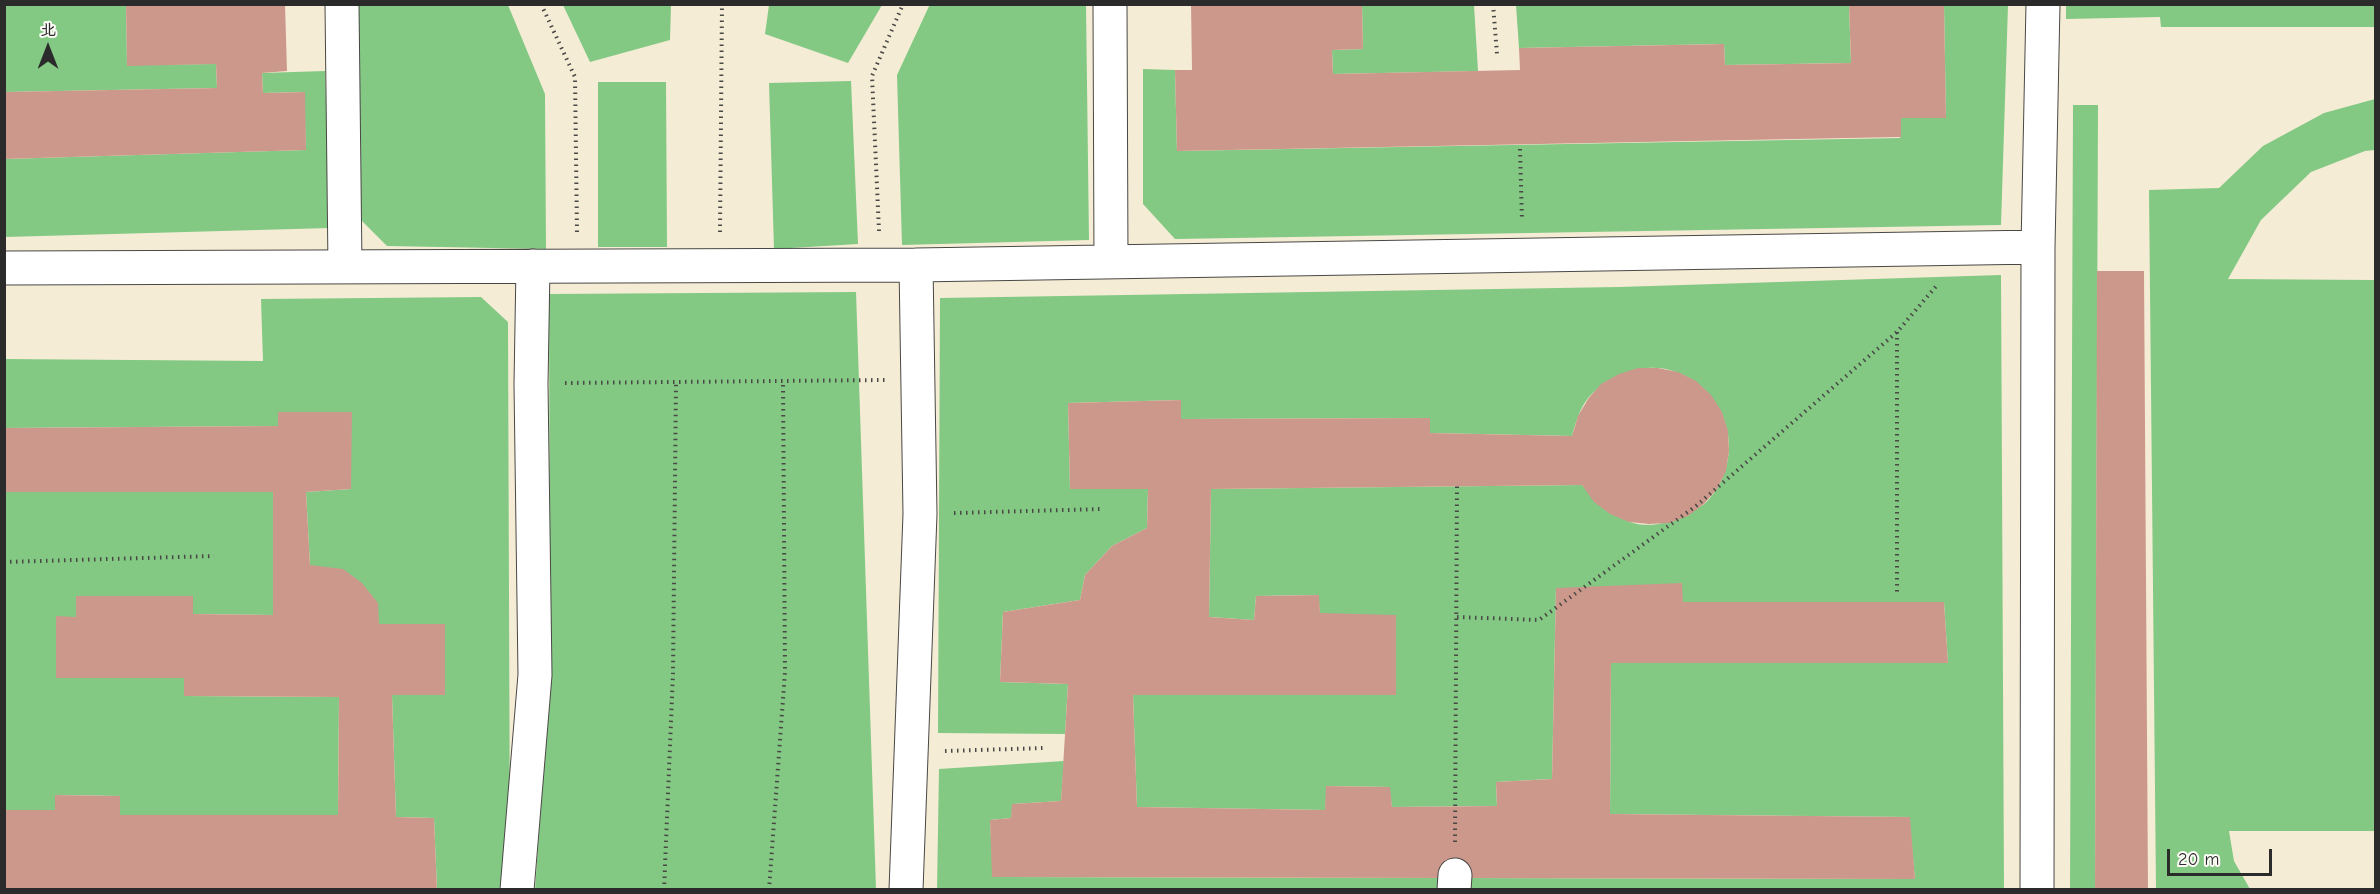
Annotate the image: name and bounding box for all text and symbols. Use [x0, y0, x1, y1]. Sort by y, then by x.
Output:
north arrow [18, 18, 78, 78]
text: 北 [40, 21, 56, 39]
scale bar [2170, 837, 2275, 875]
text: 20 m [2178, 849, 2219, 870]

